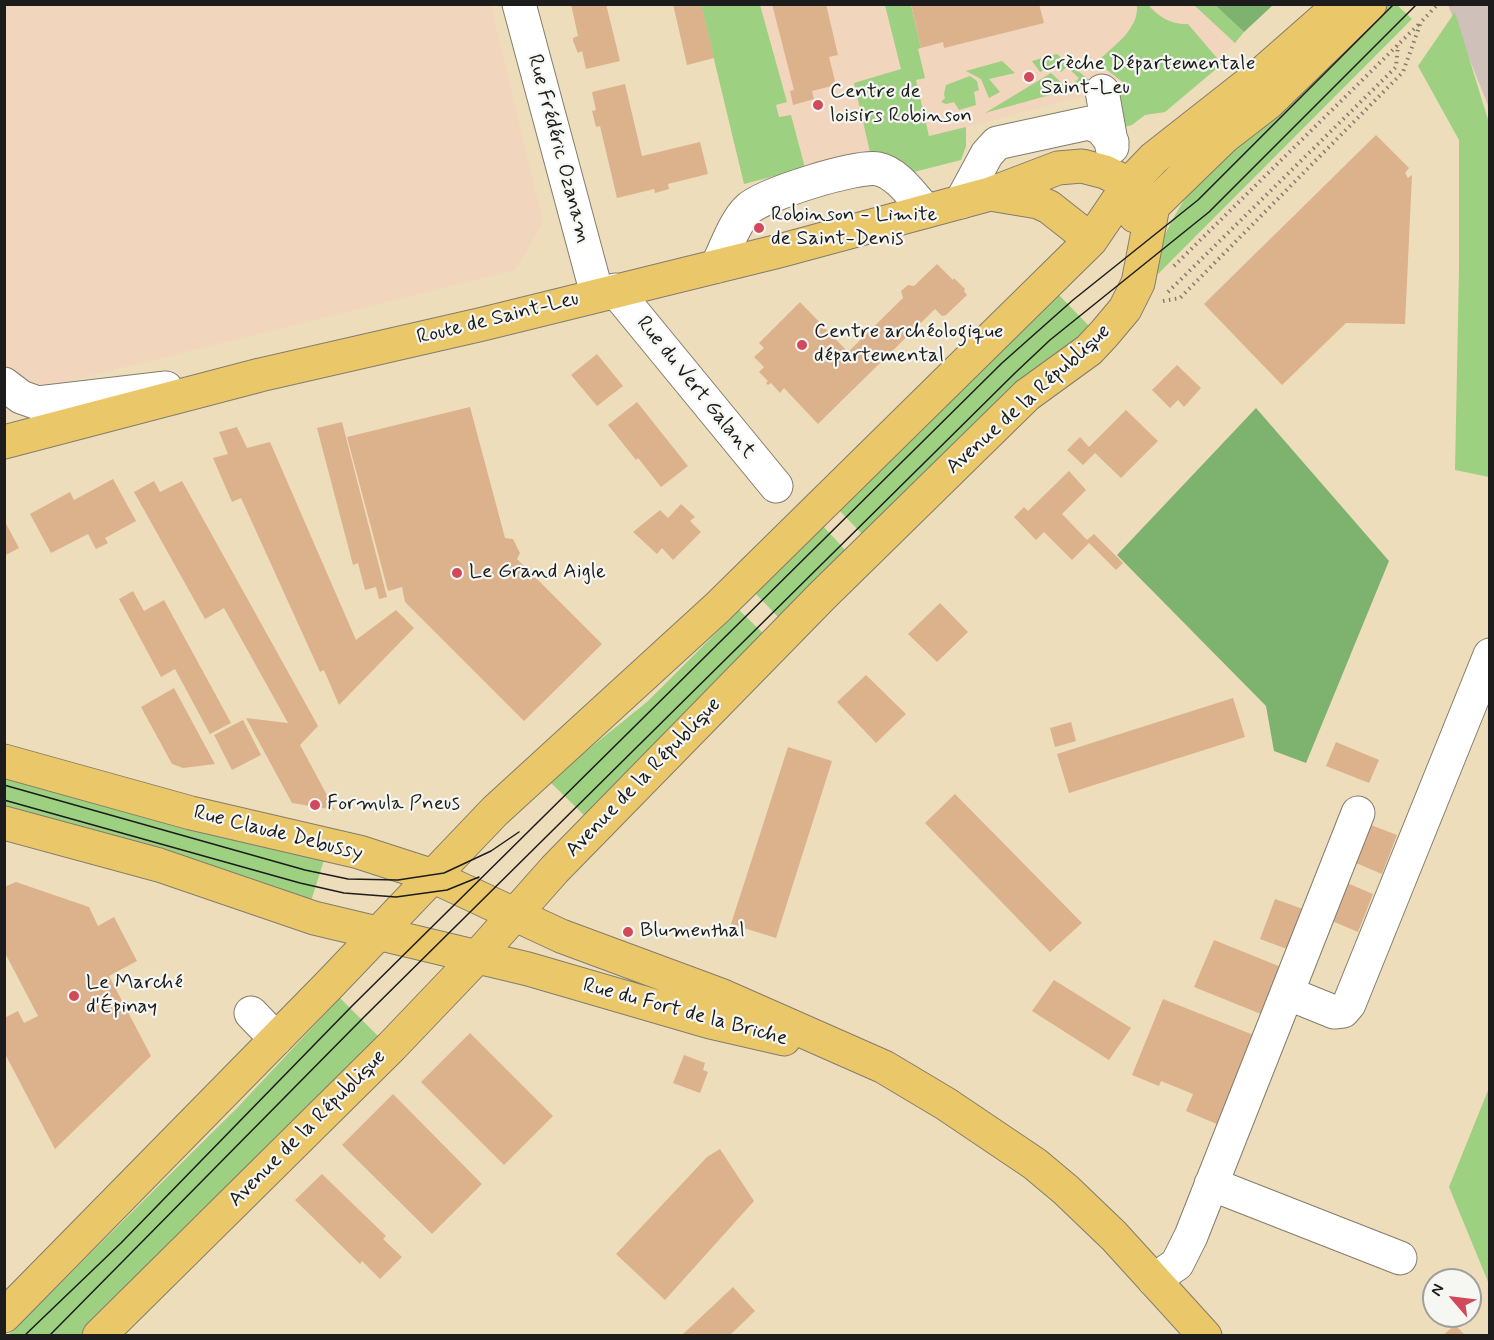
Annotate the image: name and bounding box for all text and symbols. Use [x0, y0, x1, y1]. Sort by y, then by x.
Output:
street label: Rue Frédéric Ozanam [521, 52, 595, 246]
place label: Crèche Départementale Saint-Leu [1041, 52, 1256, 102]
marker: Crèche Départementale Saint-Leu [1022, 70, 1036, 84]
place label: Centre de loisirs Robinson [830, 80, 972, 130]
marker: Centre de loisirs Robinson [811, 98, 825, 112]
place label: Robinson - Limite de Saint-Denis [771, 203, 937, 253]
marker: Robinson - Limite de Saint-Denis [752, 221, 766, 235]
street label: Route de Saint-Leu [414, 287, 582, 351]
street label: Rue du Vert Galant [630, 312, 760, 464]
place label: Centre archéologique départemental [814, 320, 1003, 370]
street label: Avenue de la République [942, 320, 1116, 480]
marker: Centre archéologique départemental [795, 338, 809, 352]
place label: Le Grand Aigle [469, 560, 606, 586]
marker: Le Grand Aigle [450, 566, 464, 580]
street label: Avenue de la République [561, 693, 727, 863]
place label: Formula Pneus [327, 792, 460, 818]
marker: Formula Pneus [308, 798, 322, 812]
street label: Rue Claude Debussy [191, 801, 365, 867]
place label: Blumenthal [640, 919, 745, 945]
marker: Blumenthal [621, 925, 635, 939]
place label: Le Marché d'Épinay [86, 971, 183, 1021]
street label: Rue du Fort de la Briche [580, 974, 790, 1052]
marker: Le Marché d'Épinay [67, 989, 81, 1003]
street label: Avenue de la République [224, 1045, 392, 1213]
north arrow [1422, 1268, 1482, 1328]
text: N [1426, 1281, 1449, 1300]

